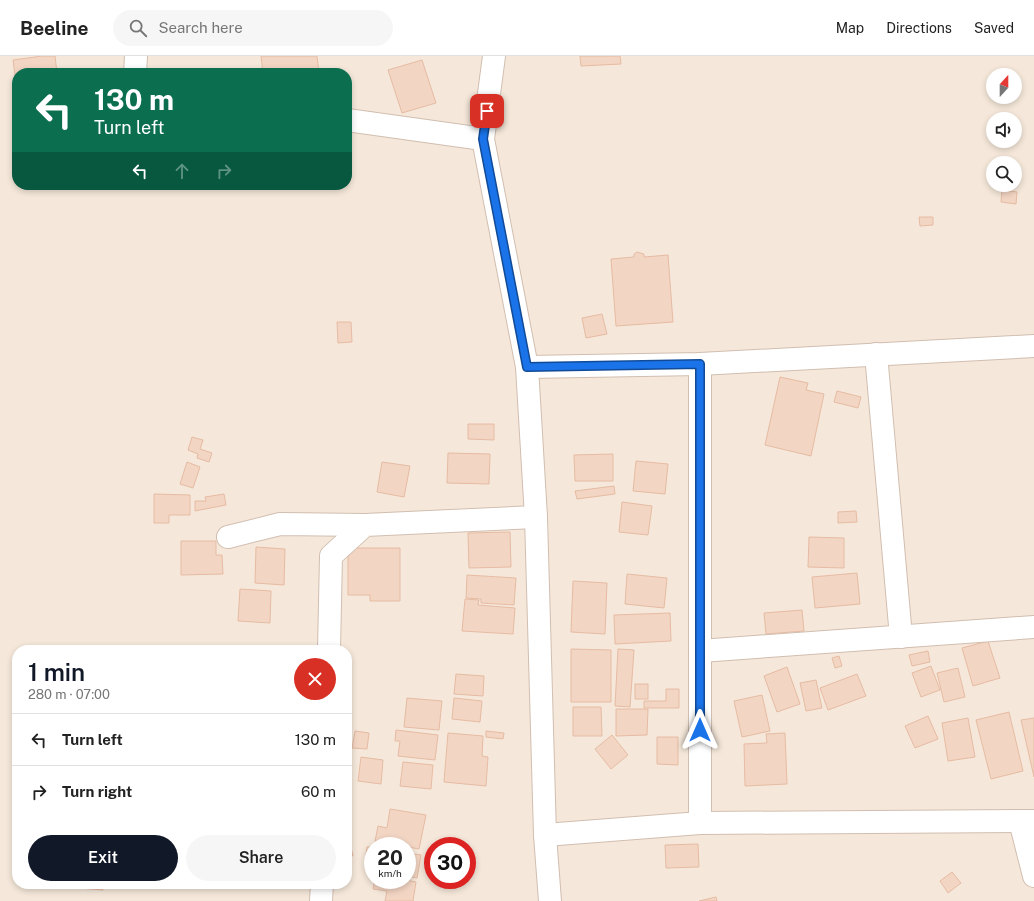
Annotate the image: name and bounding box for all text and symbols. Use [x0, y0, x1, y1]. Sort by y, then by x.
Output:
search box [113, 10, 393, 46]
text: Beeline [20, 17, 89, 39]
icon: search [127, 17, 149, 39]
text: Search here [159, 19, 243, 36]
text: Map [836, 20, 864, 36]
text: Directions [886, 20, 952, 36]
text: Saved [974, 20, 1014, 36]
north arrow [986, 68, 1022, 104]
map controls [986, 68, 1022, 192]
text: 130 m [94, 83, 174, 116]
icon: left [28, 84, 80, 136]
pin [470, 94, 504, 128]
icon: arrive [476, 100, 498, 122]
button: sound [986, 112, 1022, 148]
text: Turn left [94, 117, 164, 138]
button: search [986, 156, 1022, 192]
icon: left [129, 160, 151, 182]
icon: ahead [171, 160, 193, 182]
icon: right [213, 160, 235, 182]
text: 1 min [28, 658, 85, 686]
button: close [294, 658, 336, 700]
text: 280 m · 07:00 [28, 687, 110, 702]
position arrow [679, 709, 721, 751]
icon: left [28, 729, 50, 751]
text: Turn left [62, 731, 123, 748]
text: 130 m [295, 731, 336, 748]
icon: right [28, 781, 50, 803]
text: Turn right [62, 783, 132, 800]
text: 60 m [301, 783, 336, 800]
button: Exit [28, 835, 178, 881]
button: Share [186, 835, 336, 881]
speed limit sign: 30 [424, 837, 476, 889]
text: 20 [377, 846, 403, 870]
text: km/h [378, 867, 402, 879]

